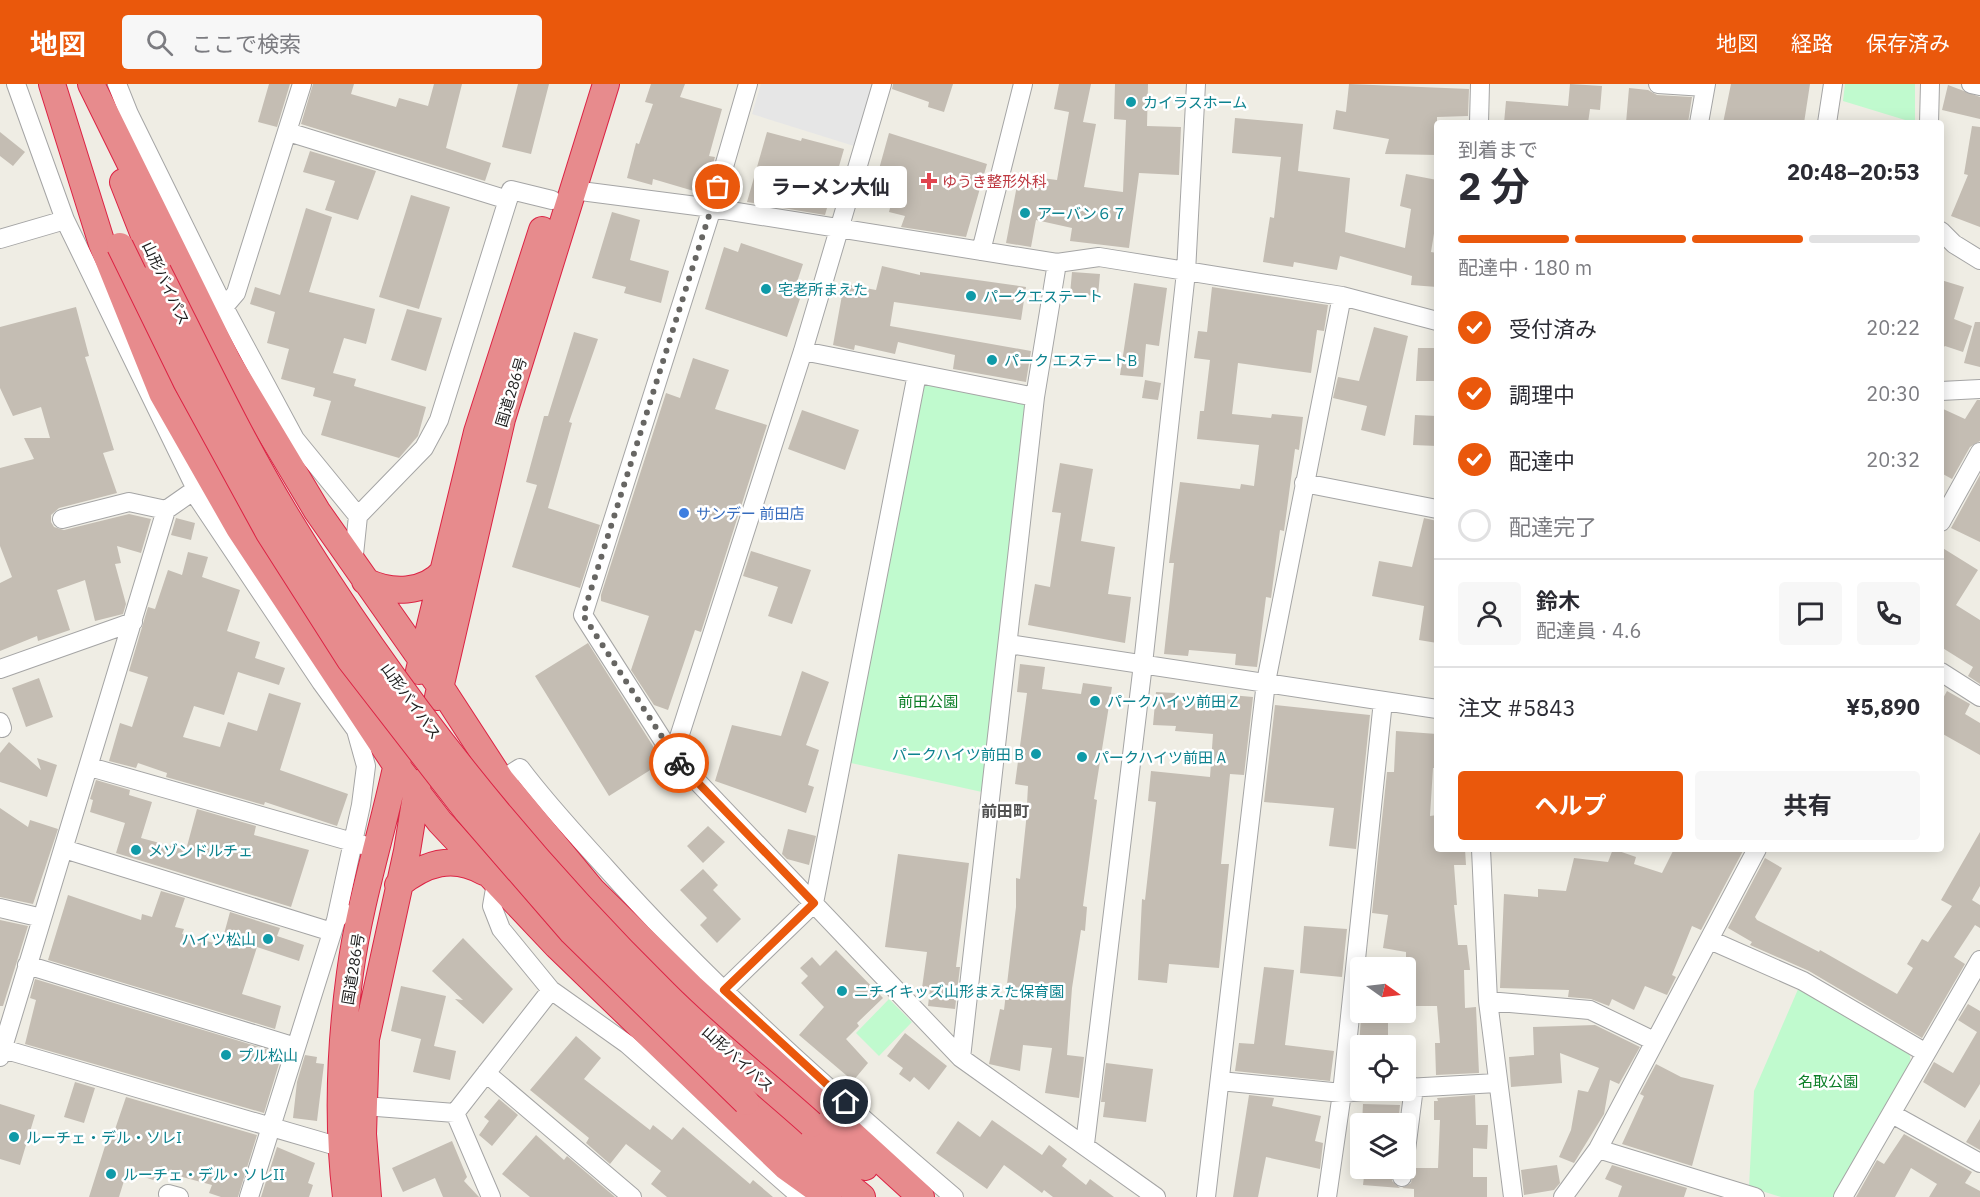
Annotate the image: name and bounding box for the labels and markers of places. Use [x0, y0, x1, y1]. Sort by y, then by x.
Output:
place label: カイラスホーム [1143, 93, 1247, 112]
marker: カイラスホーム [1124, 95, 1138, 109]
pin [692, 161, 743, 212]
callout: ラーメン大仙 [754, 166, 907, 208]
marker: ゆうき整形外科 [920, 172, 938, 190]
place label: ゆうき整形外科 [942, 172, 1047, 191]
place label: アーバン６７ [1037, 204, 1127, 223]
marker: アーバン６７ [1018, 206, 1032, 220]
place label: 宅老所まえた [778, 280, 868, 299]
marker: 宅老所まえた [759, 282, 773, 296]
place label: パークエステート [983, 287, 1103, 306]
marker: パークエステート [964, 289, 978, 303]
place label: パーク エステートB [1004, 351, 1137, 370]
marker: パーク エステートB [985, 353, 999, 367]
place label: サンデー 前田店 [696, 504, 805, 523]
marker: サンデー 前田店 [677, 506, 691, 520]
place label: パークハイツ前田 Z [1107, 692, 1238, 711]
marker: パークハイツ前田 Z [1088, 694, 1102, 708]
place label: パークハイツ前田 B [892, 745, 1024, 764]
marker: パークハイツ前田 B [1029, 747, 1043, 761]
place label: パークハイツ前田 A [1094, 748, 1226, 767]
marker: パークハイツ前田 A [1075, 750, 1089, 764]
place label: メゾンドルチェ [148, 841, 253, 860]
marker: メゾンドルチェ [129, 843, 143, 857]
place label: ハイツ松山 [181, 930, 256, 949]
marker: ハイツ松山 [261, 932, 275, 946]
place label: ニチイキッズ山形まえた保育園 [854, 982, 1064, 1001]
marker: ニチイキッズ山形まえた保育園 [835, 984, 849, 998]
place label: プル松山 [238, 1046, 298, 1065]
marker: プル松山 [219, 1048, 233, 1062]
pin [820, 1076, 871, 1127]
place label: ルーチェ・デル・ソレI [26, 1128, 182, 1147]
marker: ルーチェ・デル・ソレI [7, 1130, 21, 1144]
place label: ルーチェ・デル・ソレII [123, 1165, 285, 1184]
marker: ルーチェ・デル・ソレII [104, 1167, 118, 1181]

